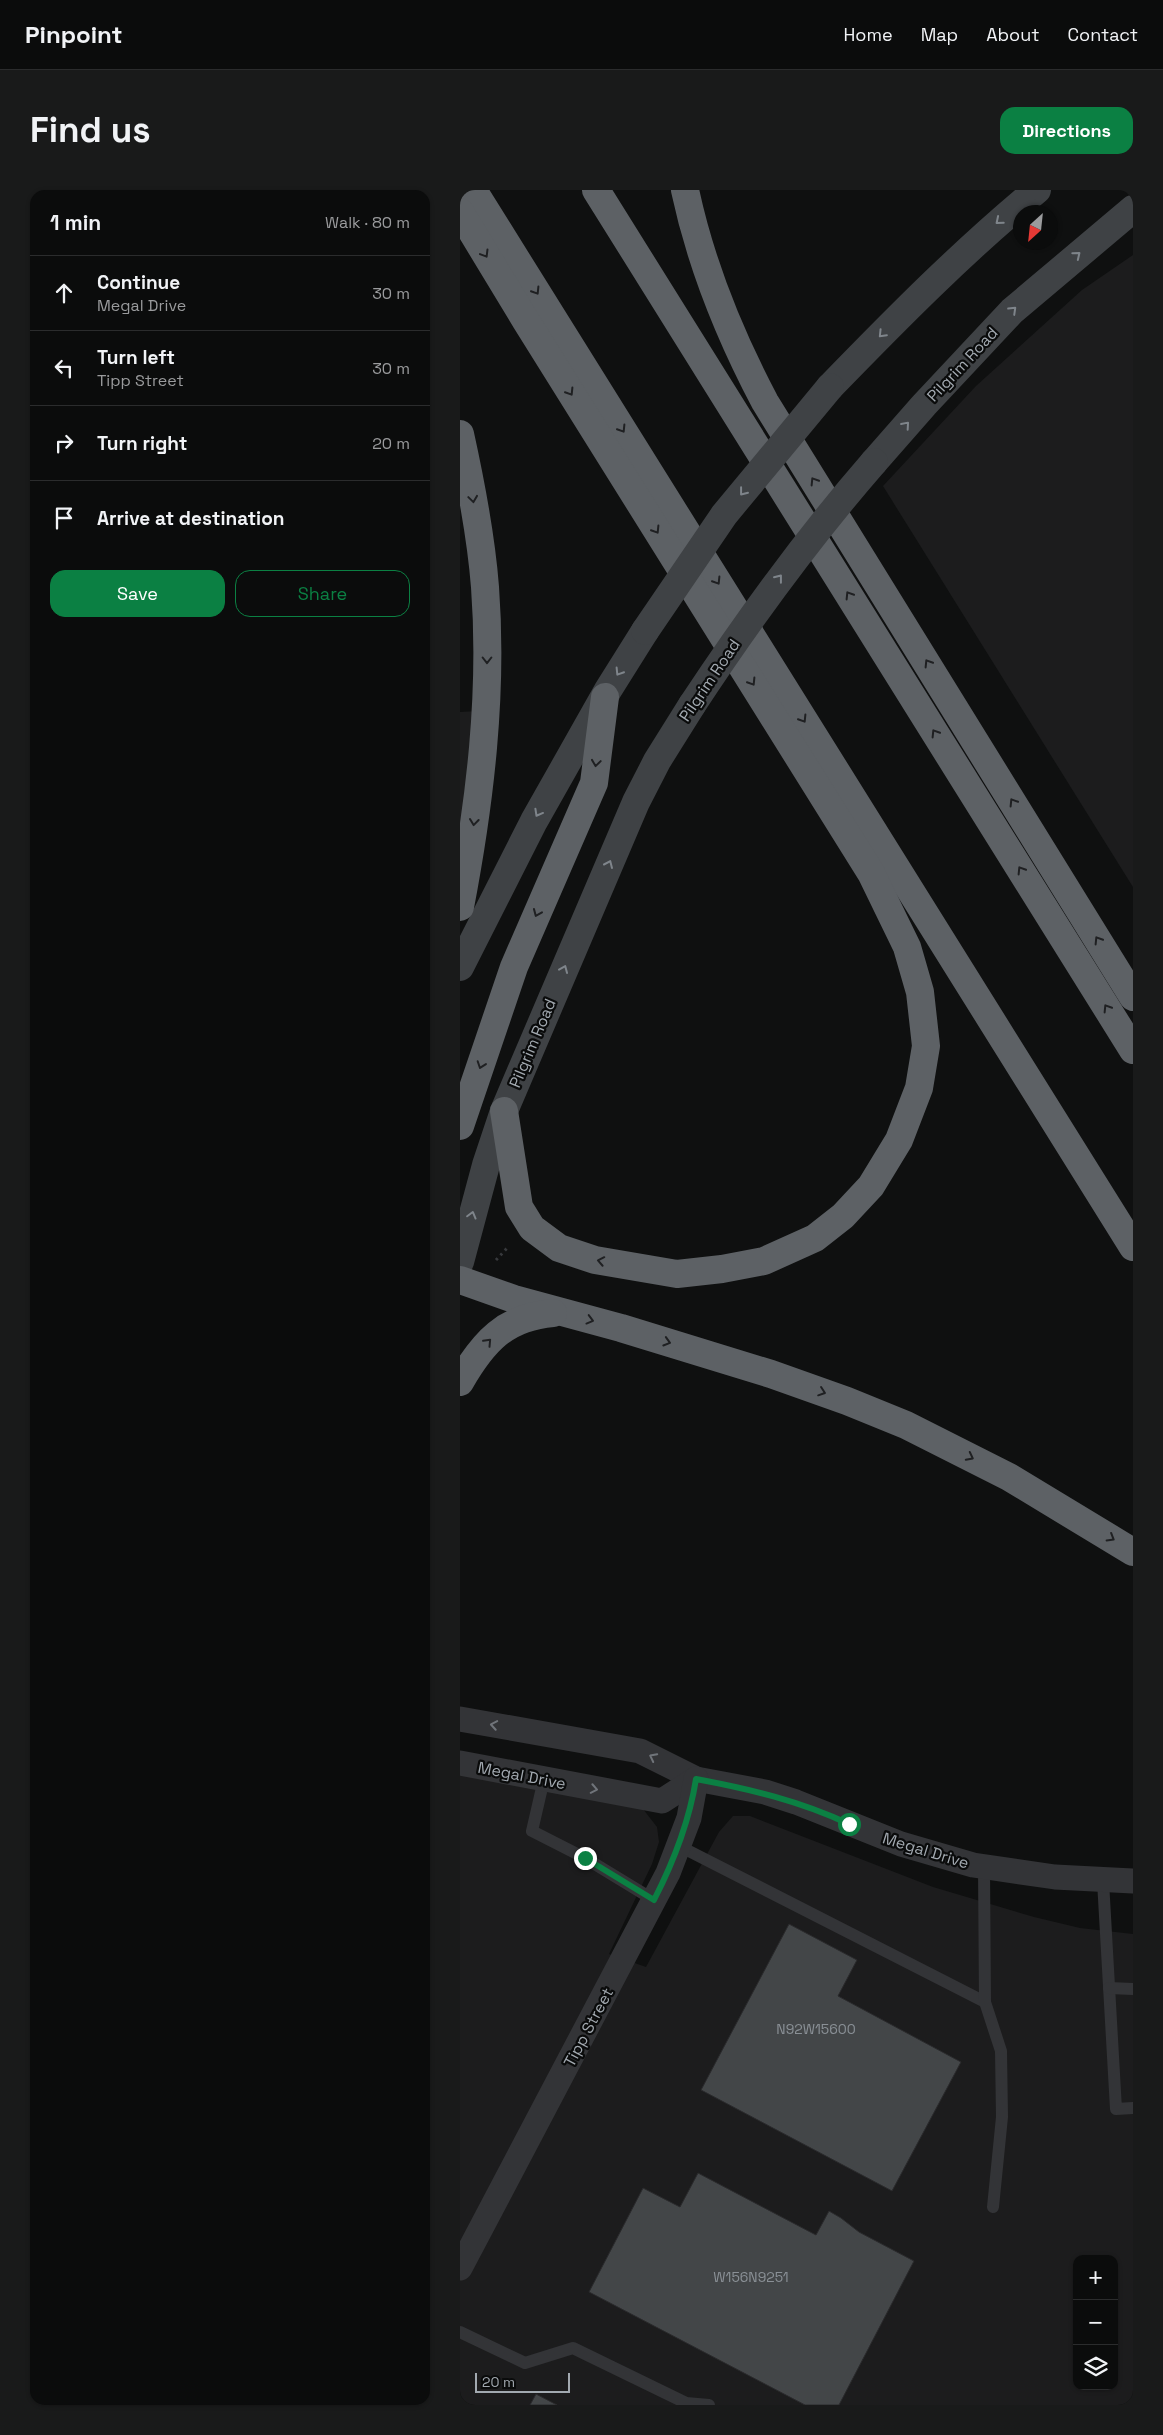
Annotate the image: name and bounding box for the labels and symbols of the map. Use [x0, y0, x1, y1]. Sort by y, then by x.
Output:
north arrow [1013, 205, 1058, 250]
one-way arrow [996, 215, 1005, 224]
one-way arrow [479, 248, 489, 257]
one-way arrow [1071, 252, 1080, 261]
one-way arrow [529, 285, 539, 294]
one-way arrow [1007, 307, 1016, 316]
street label: Pilgrim Road [922, 323, 1002, 406]
one-way arrow [879, 328, 888, 337]
one-way arrow [564, 387, 573, 396]
one-way arrow [900, 422, 909, 431]
one-way arrow [615, 423, 625, 432]
one-way arrow [811, 477, 820, 487]
one-way arrow [740, 486, 748, 495]
one-way arrow [467, 495, 478, 503]
one-way arrow [650, 524, 660, 533]
one-way arrow [773, 574, 782, 584]
one-way arrow [711, 576, 720, 585]
one-way arrow [845, 591, 855, 600]
street label: Pilgrim Road [674, 635, 745, 725]
one-way arrow [482, 657, 492, 665]
one-way arrow [925, 660, 934, 669]
one-way arrow [616, 667, 626, 676]
one-way arrow [746, 677, 756, 686]
one-way arrow [797, 714, 807, 723]
one-way arrow [932, 729, 941, 738]
one-way arrow [592, 758, 602, 767]
one-way arrow [1010, 798, 1020, 807]
one-way arrow [535, 808, 545, 817]
one-way arrow [469, 819, 480, 827]
one-way arrow [602, 860, 613, 869]
one-way arrow [1018, 867, 1027, 876]
one-way arrow [533, 908, 544, 917]
one-way arrow [1095, 937, 1105, 946]
one-way arrow [558, 965, 569, 974]
street label: Pilgrim Road [504, 995, 561, 1091]
one-way arrow [1104, 1005, 1114, 1014]
one-way arrow [476, 1061, 486, 1069]
one-way arrow [466, 1211, 477, 1219]
one-way arrow [597, 1256, 606, 1267]
one-way arrow [586, 1314, 595, 1325]
one-way arrow [663, 1337, 671, 1347]
one-way arrow [482, 1338, 491, 1347]
one-way arrow [817, 1386, 826, 1396]
one-way arrow [965, 1451, 974, 1461]
one-way arrow [1106, 1532, 1115, 1542]
one-way arrow [490, 1721, 498, 1731]
one-way arrow [649, 1753, 658, 1763]
street label: Megal Drive [476, 1757, 568, 1794]
one-way arrow [589, 1783, 598, 1793]
route start [838, 1813, 861, 1836]
street label: Megal Drive [880, 1827, 972, 1874]
route end [574, 1847, 597, 1870]
street label: Tipp Street [559, 1984, 618, 2070]
house number: N92W15600 [776, 2020, 856, 2038]
house number: W156N9251 [713, 2268, 789, 2286]
scale bar [475, 2370, 570, 2393]

